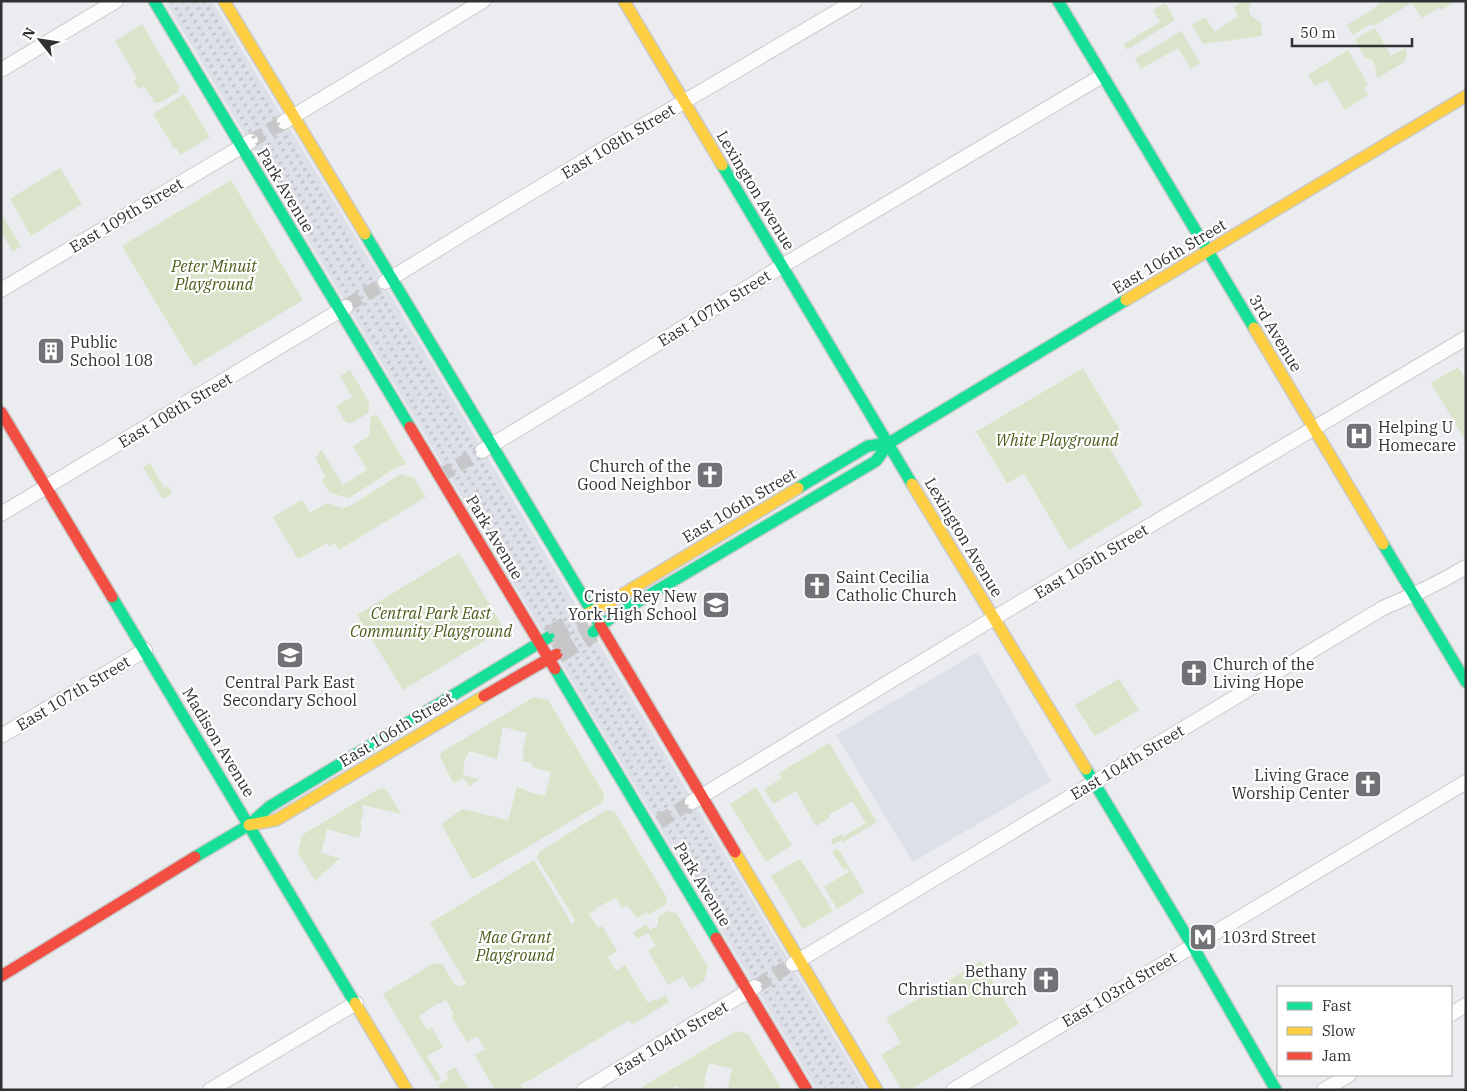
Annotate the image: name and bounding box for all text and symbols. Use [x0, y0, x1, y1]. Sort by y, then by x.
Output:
north arrow [15, 15, 65, 65]
scale bar [1292, 15, 1412, 47]
text: 50 m [1300, 23, 1336, 42]
text: N [18, 24, 39, 43]
street label: East 108th Street [558, 99, 679, 183]
street label: Lexington Avenue [712, 127, 800, 253]
street label: Park Avenue [253, 144, 319, 236]
street label: East 109th Street [66, 173, 187, 257]
street label: East 106th Street [1109, 214, 1230, 298]
park label: Peter Minuit Playground [170, 256, 258, 294]
street label: East 107th Street [654, 265, 774, 351]
street label: 3rd Avenue [1245, 291, 1307, 375]
place label: Public School 108 [70, 332, 153, 370]
building icon: Public School 108 [36, 336, 66, 366]
street label: East 108th Street [115, 368, 236, 452]
place label: Helping U Homecare [1378, 417, 1456, 455]
hospital icon: Helping U Homecare [1344, 421, 1374, 451]
park label: White Playground [996, 430, 1119, 450]
place label: Church of the Good Neighbor [577, 456, 691, 494]
church icon: Church of the Good Neighbor [695, 460, 725, 490]
street label: East 106th Street [679, 463, 800, 547]
street label: Lexington Avenue [920, 474, 1008, 600]
street label: Park Avenue [462, 491, 528, 583]
street label: East 105th Street [1031, 519, 1152, 603]
place label: Saint Cecilia Catholic Church [836, 567, 957, 605]
church icon: Saint Cecilia Catholic Church [802, 571, 832, 601]
place label: Cristo Rey New York High School [568, 586, 698, 624]
school or university icon: Cristo Rey New York High School [701, 590, 731, 620]
park label: Central Park East Community Playground [350, 603, 512, 641]
school or university icon: Central Park East Secondary School [275, 640, 305, 670]
street label: East 107th Street [13, 651, 134, 735]
place label: Church of the Living Hope [1213, 654, 1315, 692]
church icon: Church of the Living Hope [1179, 658, 1209, 688]
place label: Central Park East Secondary School [223, 672, 357, 710]
street label: Madison Avenue [178, 684, 260, 800]
street label: East 106th Street [336, 687, 457, 771]
street label: East 104th Street [1067, 720, 1188, 804]
place label: Living Grace Worship Center [1231, 765, 1349, 803]
church icon: Living Grace Worship Center [1353, 769, 1383, 799]
street label: Park Avenue [670, 838, 736, 930]
metro station icon: 103rd Street [1188, 922, 1218, 952]
park label: Mae Grant Playground [475, 927, 555, 965]
place label: 103rd Street [1222, 927, 1317, 947]
street label: East 103rd Street [1058, 947, 1180, 1031]
place label: Bethany Christian Church [898, 961, 1027, 999]
church icon: Bethany Christian Church [1031, 965, 1061, 995]
legend [1277, 986, 1452, 1076]
street label: East 104th Street [611, 996, 732, 1080]
text: Fast [1322, 996, 1352, 1015]
text: Slow [1322, 1021, 1356, 1040]
text: Jam [1322, 1046, 1351, 1065]

